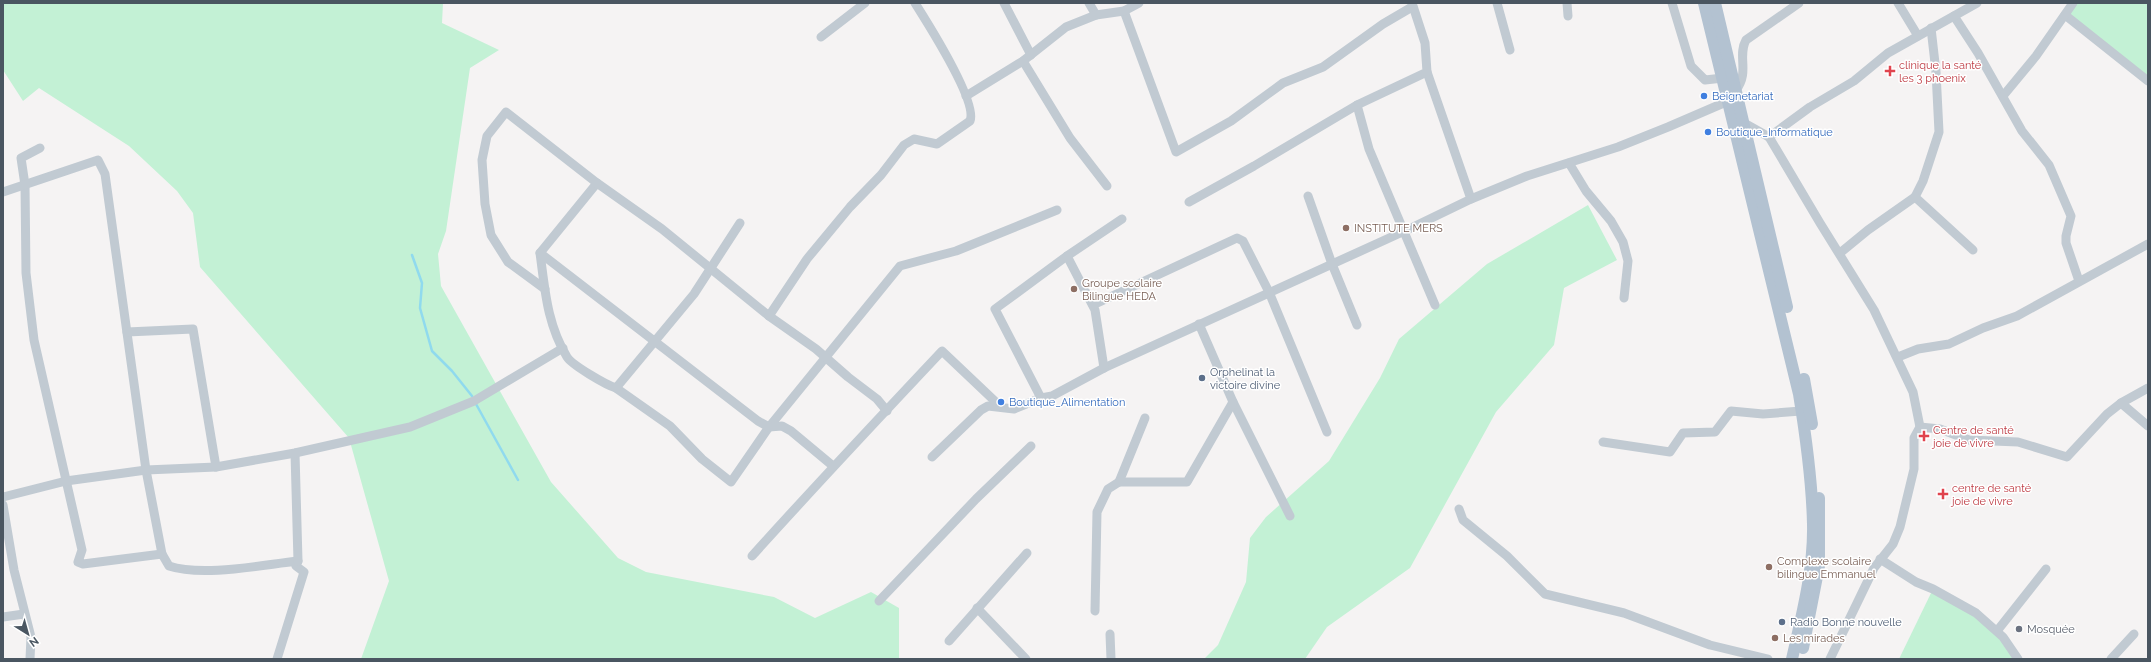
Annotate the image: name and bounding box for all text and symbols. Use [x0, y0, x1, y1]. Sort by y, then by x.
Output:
place label: clinique la santé les 3 phoenix [1899, 59, 1982, 85]
marker: clinique la santé les 3 phoenix [1884, 65, 1896, 77]
place label: Beignetariat [1712, 90, 1774, 103]
marker: Beignetariat [1699, 91, 1709, 101]
place label: Boutique_Informatique [1716, 126, 1833, 139]
marker: Boutique_Informatique [1703, 127, 1713, 137]
place label: INSTITUTE MERS [1354, 222, 1443, 235]
marker: INSTITUTE MERS [1341, 223, 1351, 233]
place label: Groupe scolaire Bilingue HEDA [1082, 277, 1163, 303]
marker: Groupe scolaire Bilingue HEDA [1069, 284, 1079, 294]
place label: Orphelinat la victoire divine [1210, 366, 1281, 392]
marker: Orphelinat la victoire divine [1197, 373, 1207, 383]
place label: Boutique_Alimentation [1009, 396, 1125, 409]
marker: Boutique_Alimentation [996, 397, 1006, 407]
place label: Centre de santé joie de vivre [1931, 424, 2014, 450]
marker: Centre de santé joie de vivre [1918, 430, 1930, 442]
place label: centre de santé joie de vivre [1950, 482, 2032, 508]
marker: centre de santé joie de vivre [1937, 488, 1949, 500]
place label: Complexe scolaire bilingue Emmanuel [1777, 555, 1876, 581]
marker: Complexe scolaire bilingue Emmanuel [1764, 562, 1774, 572]
north arrow [8, 614, 48, 654]
place label: Radio Bonne nouvelle [1790, 616, 1902, 629]
marker: Radio Bonne nouvelle [1777, 617, 1787, 627]
place label: Mosquée [2027, 623, 2075, 636]
marker: Mosquée [2014, 624, 2024, 634]
place label: Les mirades [1783, 632, 1845, 645]
marker: Les mirades [1770, 633, 1780, 643]
text: N [26, 634, 41, 649]

